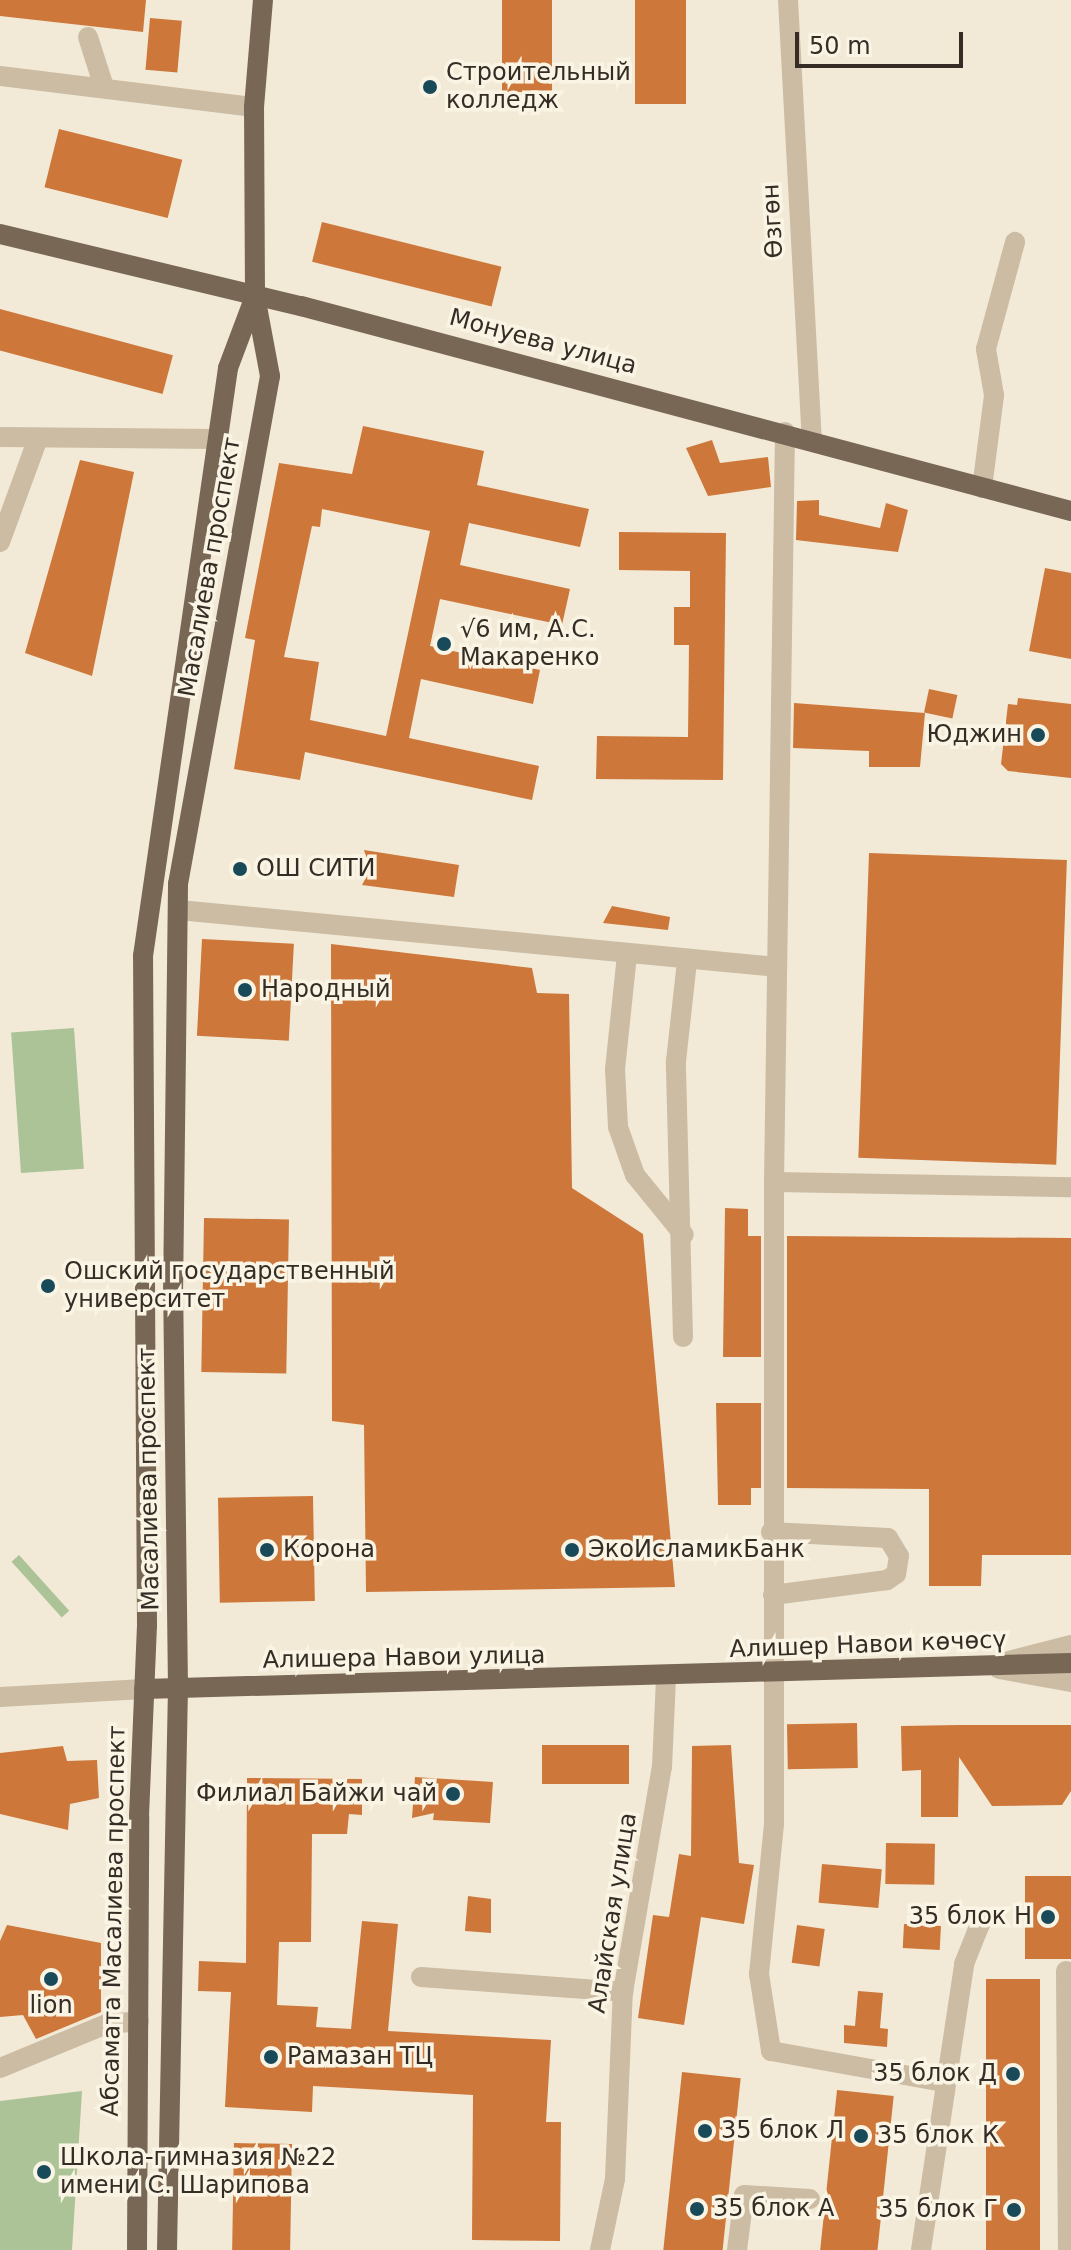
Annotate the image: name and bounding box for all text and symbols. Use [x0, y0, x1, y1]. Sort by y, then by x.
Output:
scale bar [799, 16, 967, 66]
text: 50 m [809, 32, 871, 60]
place label: Строительный колледж [446, 59, 631, 115]
marker: Строительный колледж [421, 78, 439, 96]
street label: Өзгөн [757, 183, 789, 259]
street label: Монуева улица [446, 303, 640, 381]
street label: Масалиева проспект [173, 435, 247, 699]
place label: √6 им, А.С. Макаренко [460, 616, 599, 672]
marker: √6 им, А.С. Макаренко [435, 635, 453, 653]
place label: Юджин [927, 721, 1022, 749]
marker: Юджин [1029, 726, 1047, 744]
place label: ОШ СИТИ [256, 855, 376, 883]
marker: ОШ СИТИ [231, 860, 249, 878]
place label: Народный [261, 976, 391, 1004]
marker: Народный [236, 981, 254, 999]
place label: Ошский государственный университет [64, 1258, 395, 1314]
marker: Ошский государственный университет [39, 1277, 57, 1295]
street label: Масалиева проспект [132, 1347, 166, 1611]
place label: Корона [283, 1536, 375, 1564]
place label: ЭкоИсламикБанк [588, 1536, 805, 1564]
marker: Корона [258, 1541, 276, 1559]
marker: ЭкоИсламикБанк [563, 1541, 581, 1559]
street label: Алишер Навои көчөсү [729, 1626, 1007, 1664]
street label: Алишера Навои улица [262, 1641, 546, 1675]
street label: Абсамата Масалиева проспект [96, 1725, 132, 2117]
place label: Филиал Байжи чай [196, 1780, 437, 1808]
marker: Филиал Байжи чай [444, 1785, 462, 1803]
street label: Алайская улица [583, 1811, 643, 2015]
place label: 35 блок Н [909, 1903, 1032, 1931]
marker: 35 блок Н [1039, 1908, 1057, 1926]
marker: lion [42, 1970, 60, 1988]
place label: lion [29, 1992, 73, 2020]
place label: Рамазан ТЦ [287, 2043, 433, 2071]
marker: Рамазан ТЦ [262, 2048, 280, 2066]
place label: 35 блок Д [873, 2060, 997, 2088]
marker: 35 блок Д [1004, 2065, 1022, 2083]
place label: 35 блок Л [721, 2117, 844, 2145]
marker: 35 блок Л [696, 2122, 714, 2140]
place label: 35 блок К [877, 2122, 999, 2150]
marker: 35 блок К [852, 2127, 870, 2145]
place label: Школа-гимназия №22 имени С. Шарипова [60, 2144, 336, 2200]
marker: Школа-гимназия №22 имени С. Шарипова [35, 2163, 53, 2181]
place label: 35 блок А [713, 2195, 835, 2223]
place label: 35 блок Г [878, 2196, 998, 2224]
marker: 35 блок А [688, 2200, 706, 2218]
marker: 35 блок Г [1005, 2201, 1023, 2219]

